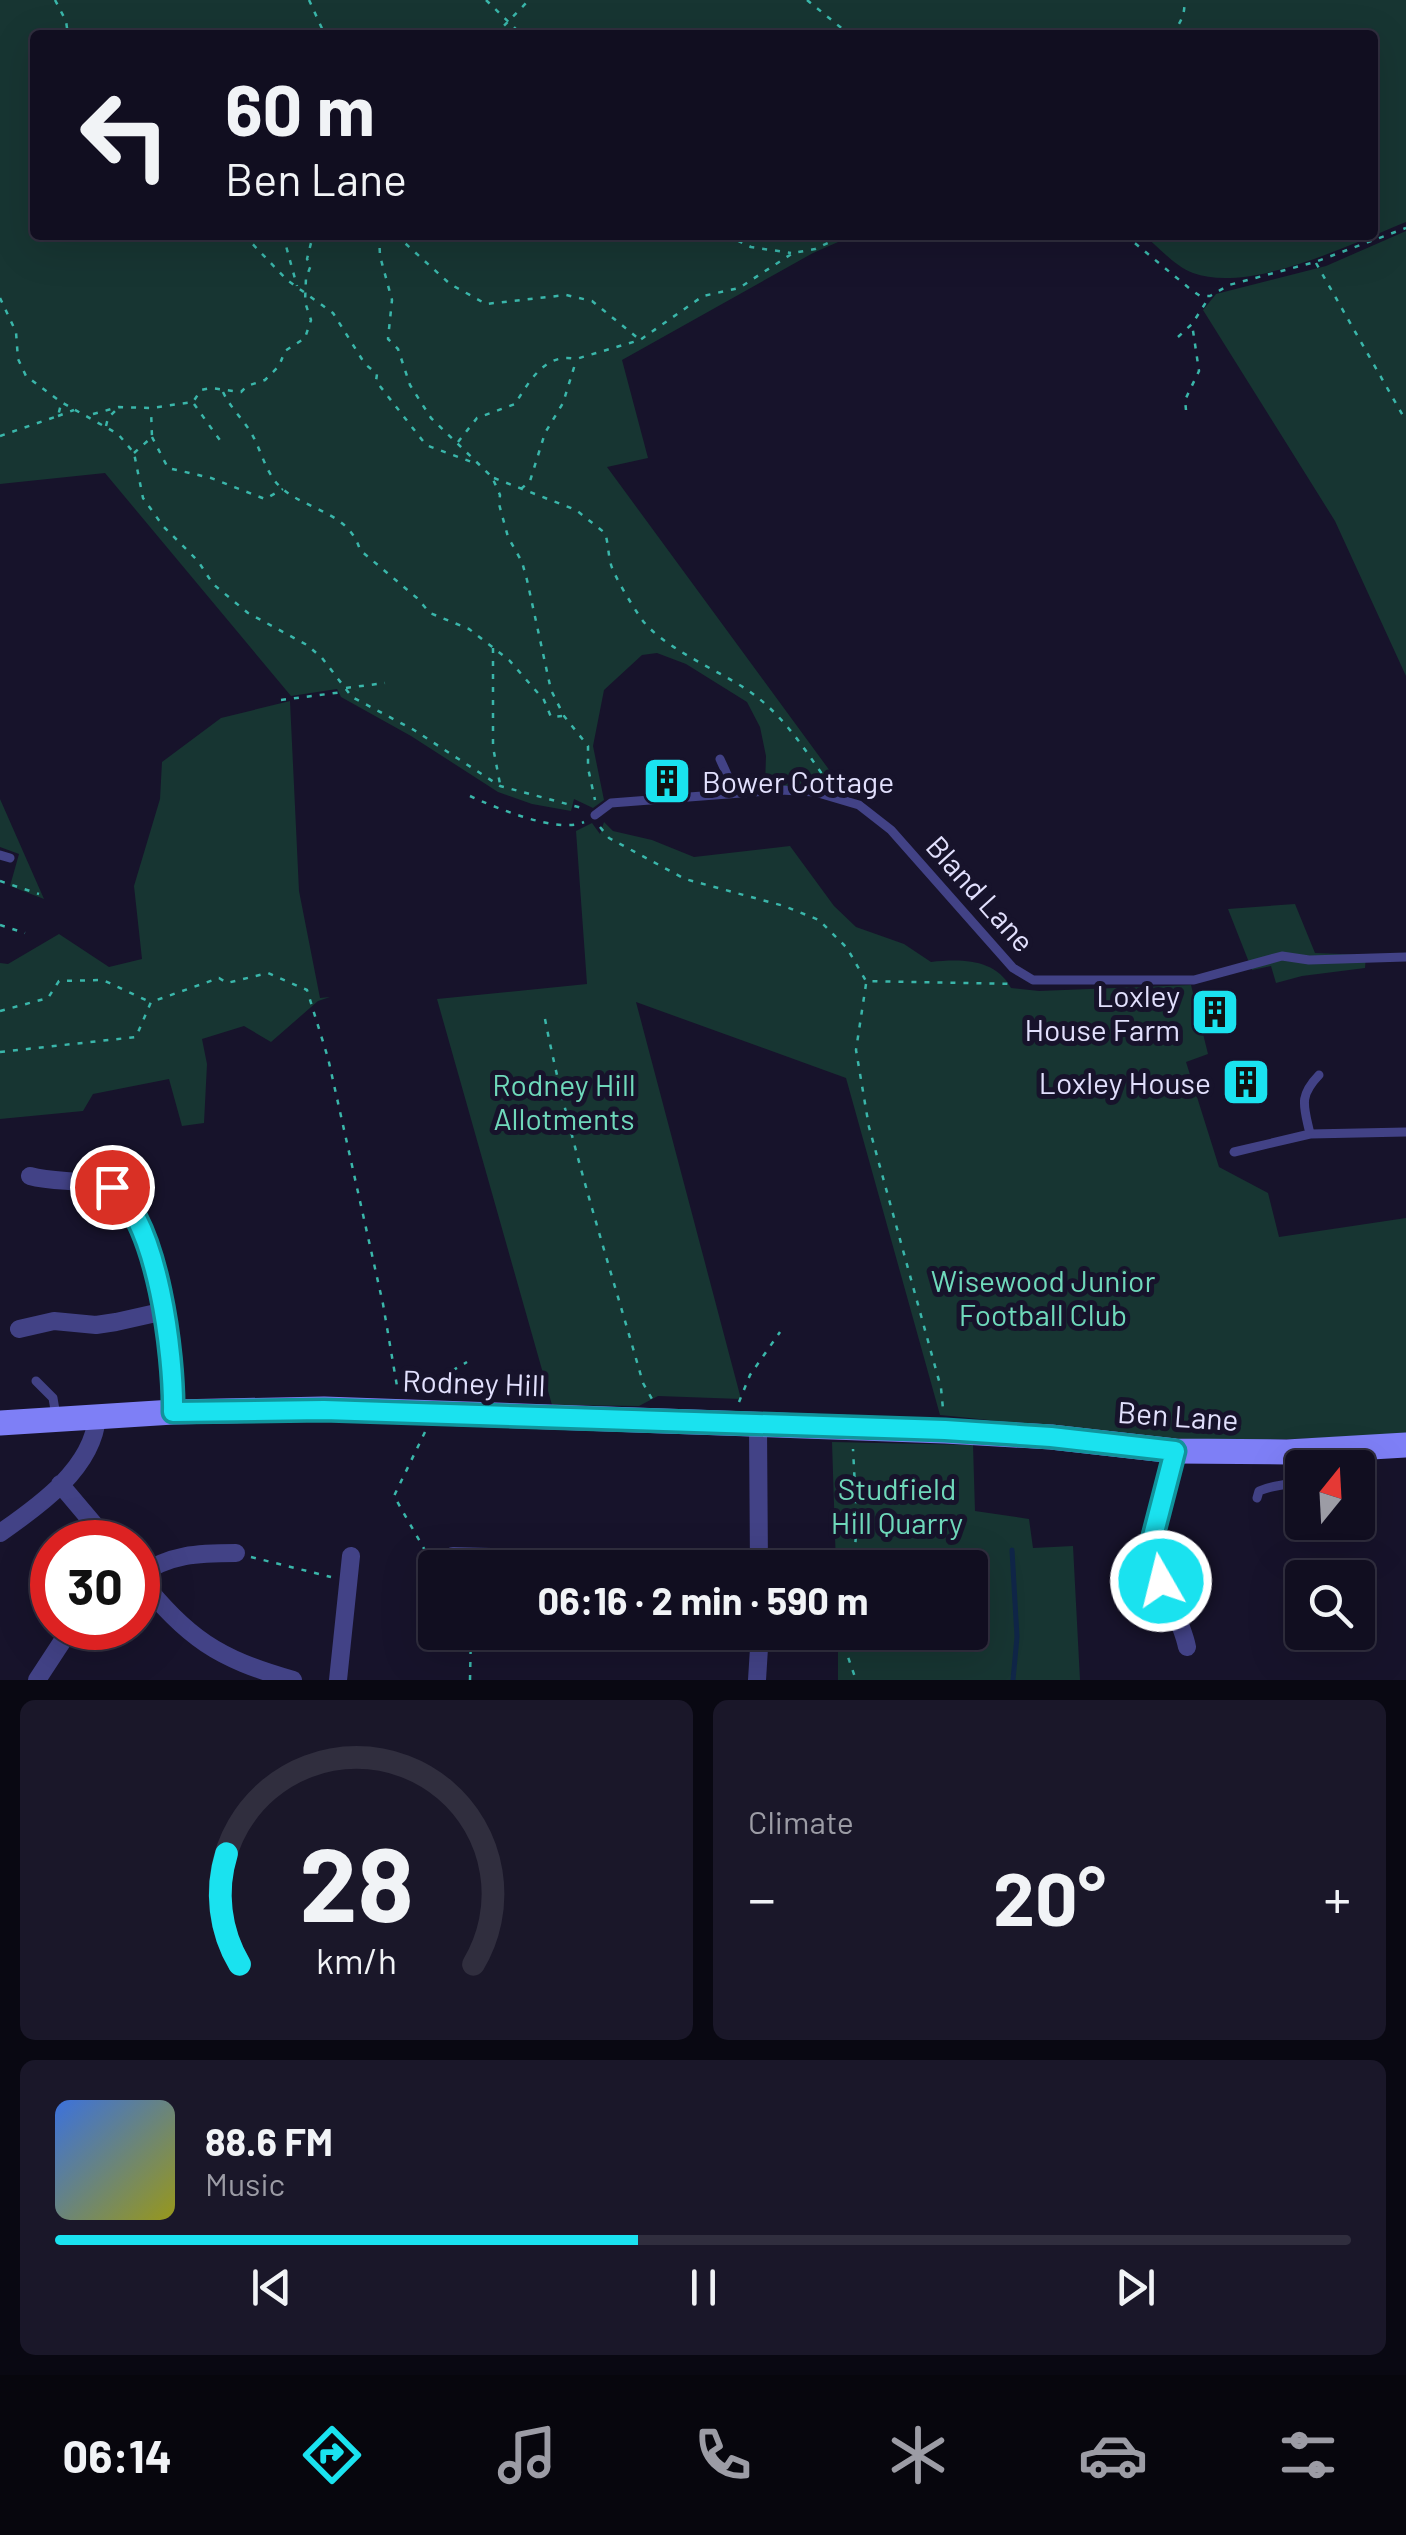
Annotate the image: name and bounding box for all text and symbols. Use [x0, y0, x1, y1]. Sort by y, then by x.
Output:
text: 60 m [225, 66, 375, 150]
icon: left [60, 70, 190, 200]
text: Ben Lane [225, 151, 407, 205]
building icon: Bower Cottage [641, 755, 693, 807]
place label: Bower Cottage [702, 763, 894, 799]
street label: Bland Lane [920, 828, 1042, 958]
place label: Loxley House Farm [1024, 977, 1180, 1047]
building icon: Loxley House Farm [1189, 986, 1241, 1038]
building icon: Loxley House [1220, 1056, 1272, 1108]
place label: Loxley House [1039, 1064, 1211, 1100]
park label: Rodney Hill Allotments [492, 1066, 636, 1136]
pin [70, 1145, 155, 1230]
icon: arrive [85, 1160, 140, 1215]
park label: Wisewood Junior Football Club [931, 1262, 1155, 1332]
street label: Rodney Hill [402, 1362, 546, 1402]
street label: Ben Lane [1116, 1393, 1240, 1437]
north arrow [1285, 1450, 1375, 1540]
map controls [1285, 1450, 1375, 1650]
park label: Studfield Hill Quarry [831, 1470, 963, 1540]
speed limit sign: 30 [30, 1520, 160, 1650]
position arrow [1109, 1529, 1213, 1633]
button: search [1285, 1560, 1375, 1650]
text: 06:16 · 2 min · 590 m [538, 1577, 868, 1623]
text: Climate [748, 1802, 854, 1840]
text: 28 [299, 1818, 414, 1943]
text: 20° [993, 1851, 1106, 1941]
text: − [748, 1864, 776, 1930]
text: + [1323, 1864, 1351, 1930]
text: km/h [316, 1938, 397, 1981]
text: 88.6 FM [205, 2118, 333, 2164]
text: Music [205, 2164, 285, 2202]
icon: previous [244, 2260, 299, 2315]
icon: pause [676, 2260, 731, 2315]
icon: next [1108, 2260, 1163, 2315]
icon: directions [297, 2420, 367, 2490]
icon: music [492, 2420, 562, 2490]
icon: phone [688, 2420, 758, 2490]
icon: climate [883, 2420, 953, 2490]
icon: car [1078, 2420, 1148, 2490]
icon: filters [1273, 2420, 1343, 2490]
text: 06:14 [63, 2428, 172, 2482]

